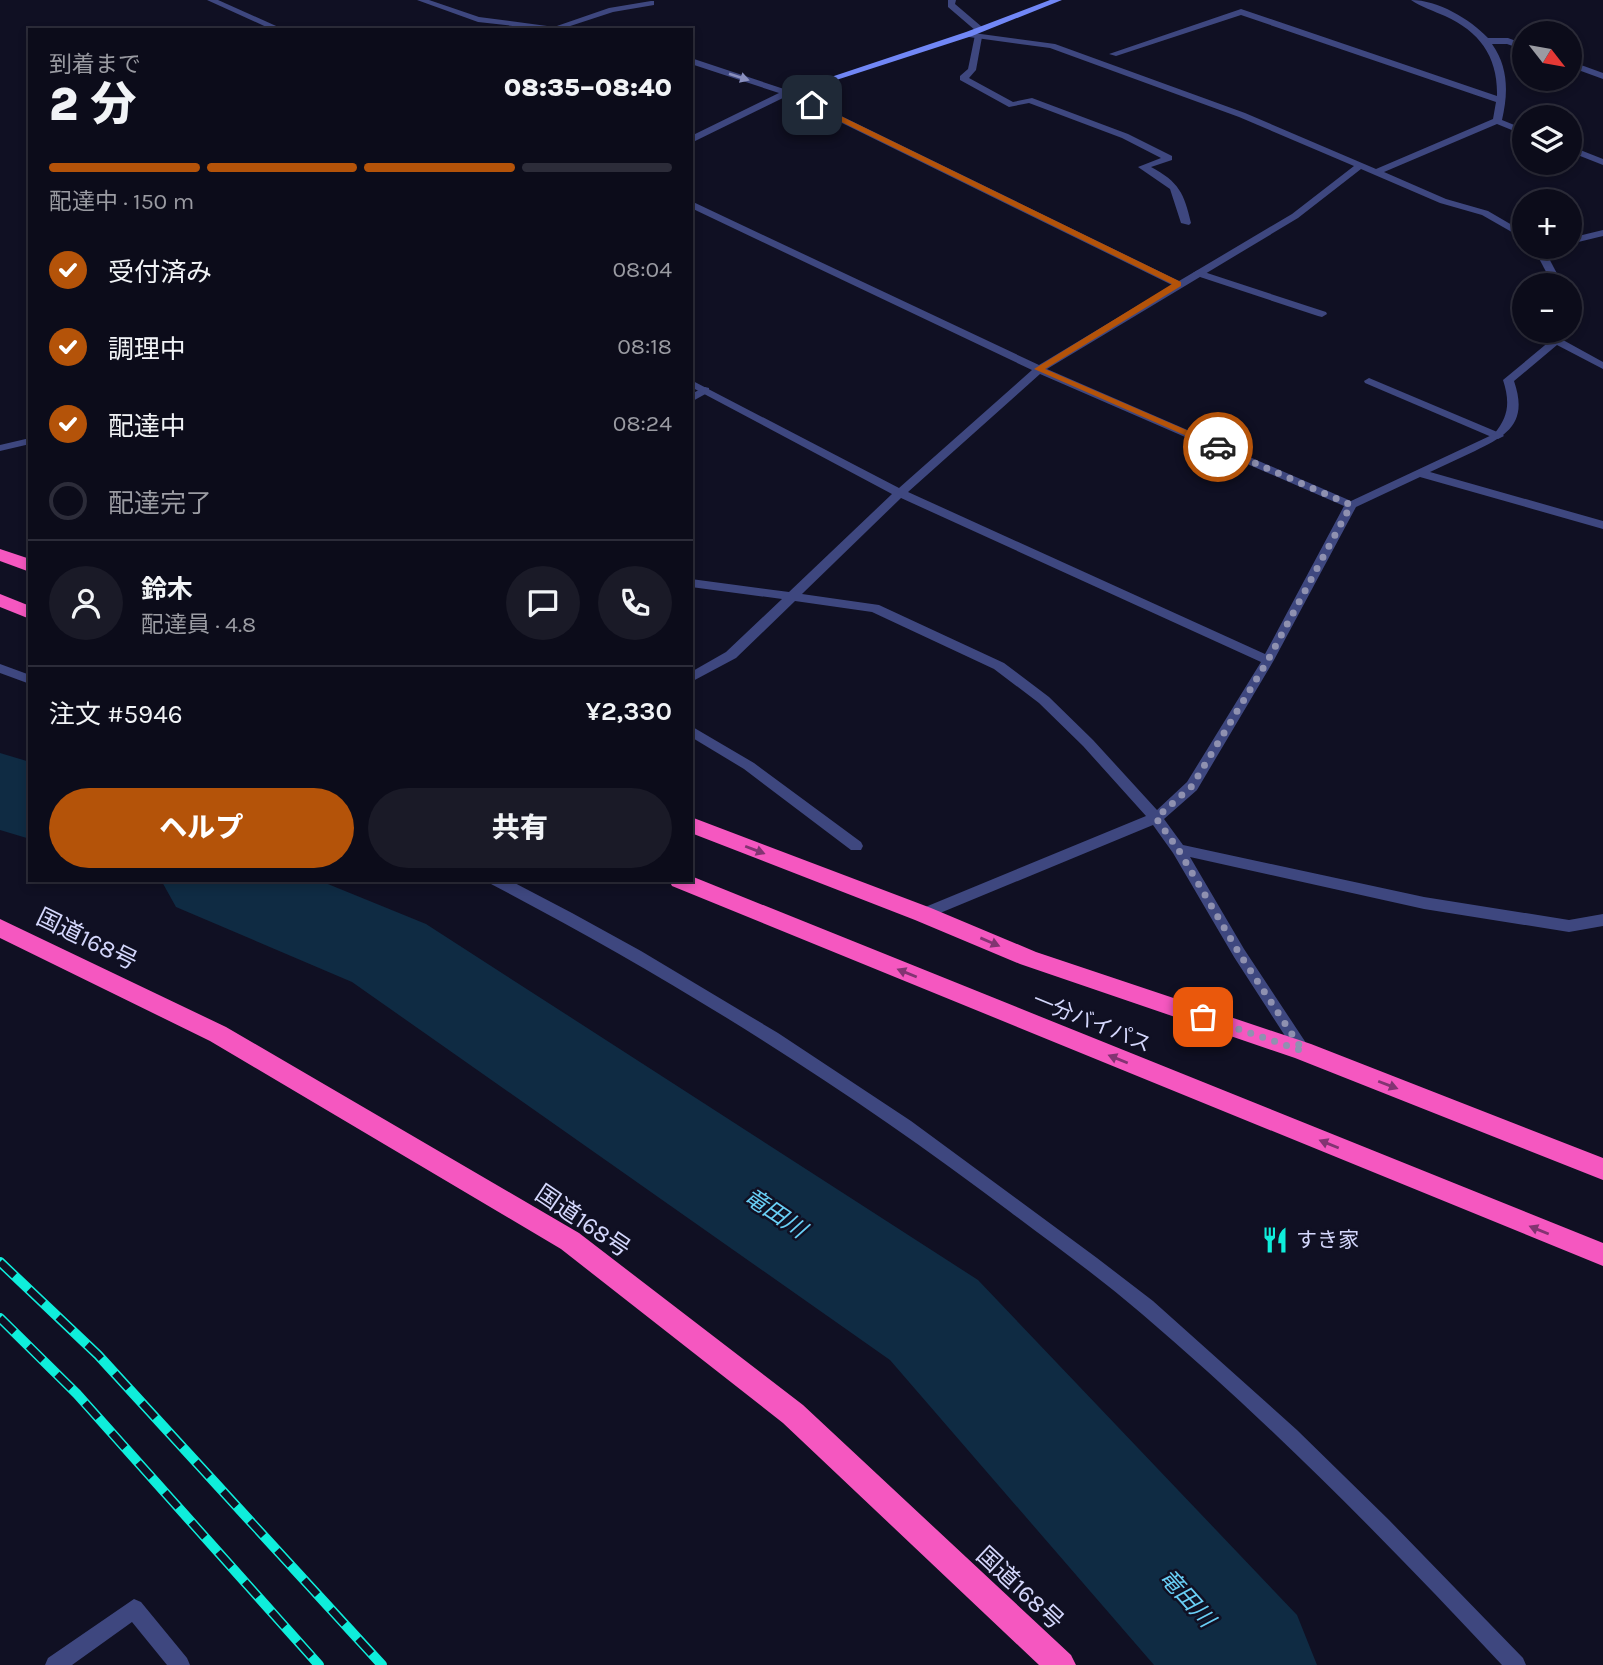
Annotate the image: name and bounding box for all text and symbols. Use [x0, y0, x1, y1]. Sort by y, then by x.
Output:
north arrow [1512, 21, 1582, 91]
map controls [1512, 21, 1582, 343]
text: 到着まで [49, 51, 141, 78]
text: 08:35–08:40 [504, 72, 672, 103]
one-way arrow [729, 72, 750, 83]
pin [782, 75, 842, 135]
text: 2 分 [49, 78, 136, 132]
icon: home [793, 86, 831, 124]
button: layers [1512, 105, 1582, 175]
text: 配達中 · 150 m [49, 188, 194, 215]
button: + [1512, 189, 1582, 259]
icon: check [49, 251, 87, 289]
text: 08:04 [612, 256, 672, 283]
text: 受付済み [108, 257, 212, 288]
button: − [1512, 273, 1582, 343]
icon: check [49, 328, 87, 366]
text: 08:18 [617, 333, 672, 360]
text: 調理中 [108, 334, 186, 365]
icon: check [49, 405, 87, 443]
text: 08:24 [613, 410, 672, 437]
text: 配達中 [108, 411, 186, 442]
courier [1183, 412, 1253, 482]
icon: car [1199, 428, 1237, 466]
text: 配達完了 [108, 488, 212, 519]
button: person [49, 566, 123, 640]
button: chat [506, 566, 580, 640]
button: phone [598, 566, 672, 640]
text: 鈴木 [141, 574, 193, 605]
text: 配達員 · 4.8 [141, 611, 256, 638]
text: ¥2,330 [586, 696, 672, 727]
text: 注文 #5946 [49, 699, 183, 730]
button: ヘルプ [49, 788, 354, 868]
button: 共有 [368, 788, 672, 868]
one-way arrow [745, 844, 766, 855]
street label: 国道168号 [32, 903, 142, 975]
one-way arrow [979, 936, 1000, 947]
one-way arrow [897, 967, 918, 978]
street label: 一分バイパス [1029, 987, 1155, 1057]
pin [1173, 987, 1233, 1047]
icon: bag [1184, 998, 1222, 1036]
one-way arrow [1107, 1053, 1128, 1064]
one-way arrow [1378, 1079, 1399, 1090]
one-way arrow [1318, 1139, 1339, 1150]
street label: 国道168号 [530, 1179, 636, 1263]
water label: 竜田川 [739, 1183, 814, 1245]
restaurant icon: すき家 [1260, 1225, 1290, 1255]
one-way arrow [1529, 1225, 1550, 1236]
place label: すき家 [1296, 1228, 1359, 1252]
street label: 国道168号 [971, 1541, 1069, 1635]
water label: 竜田川 [1154, 1563, 1222, 1635]

